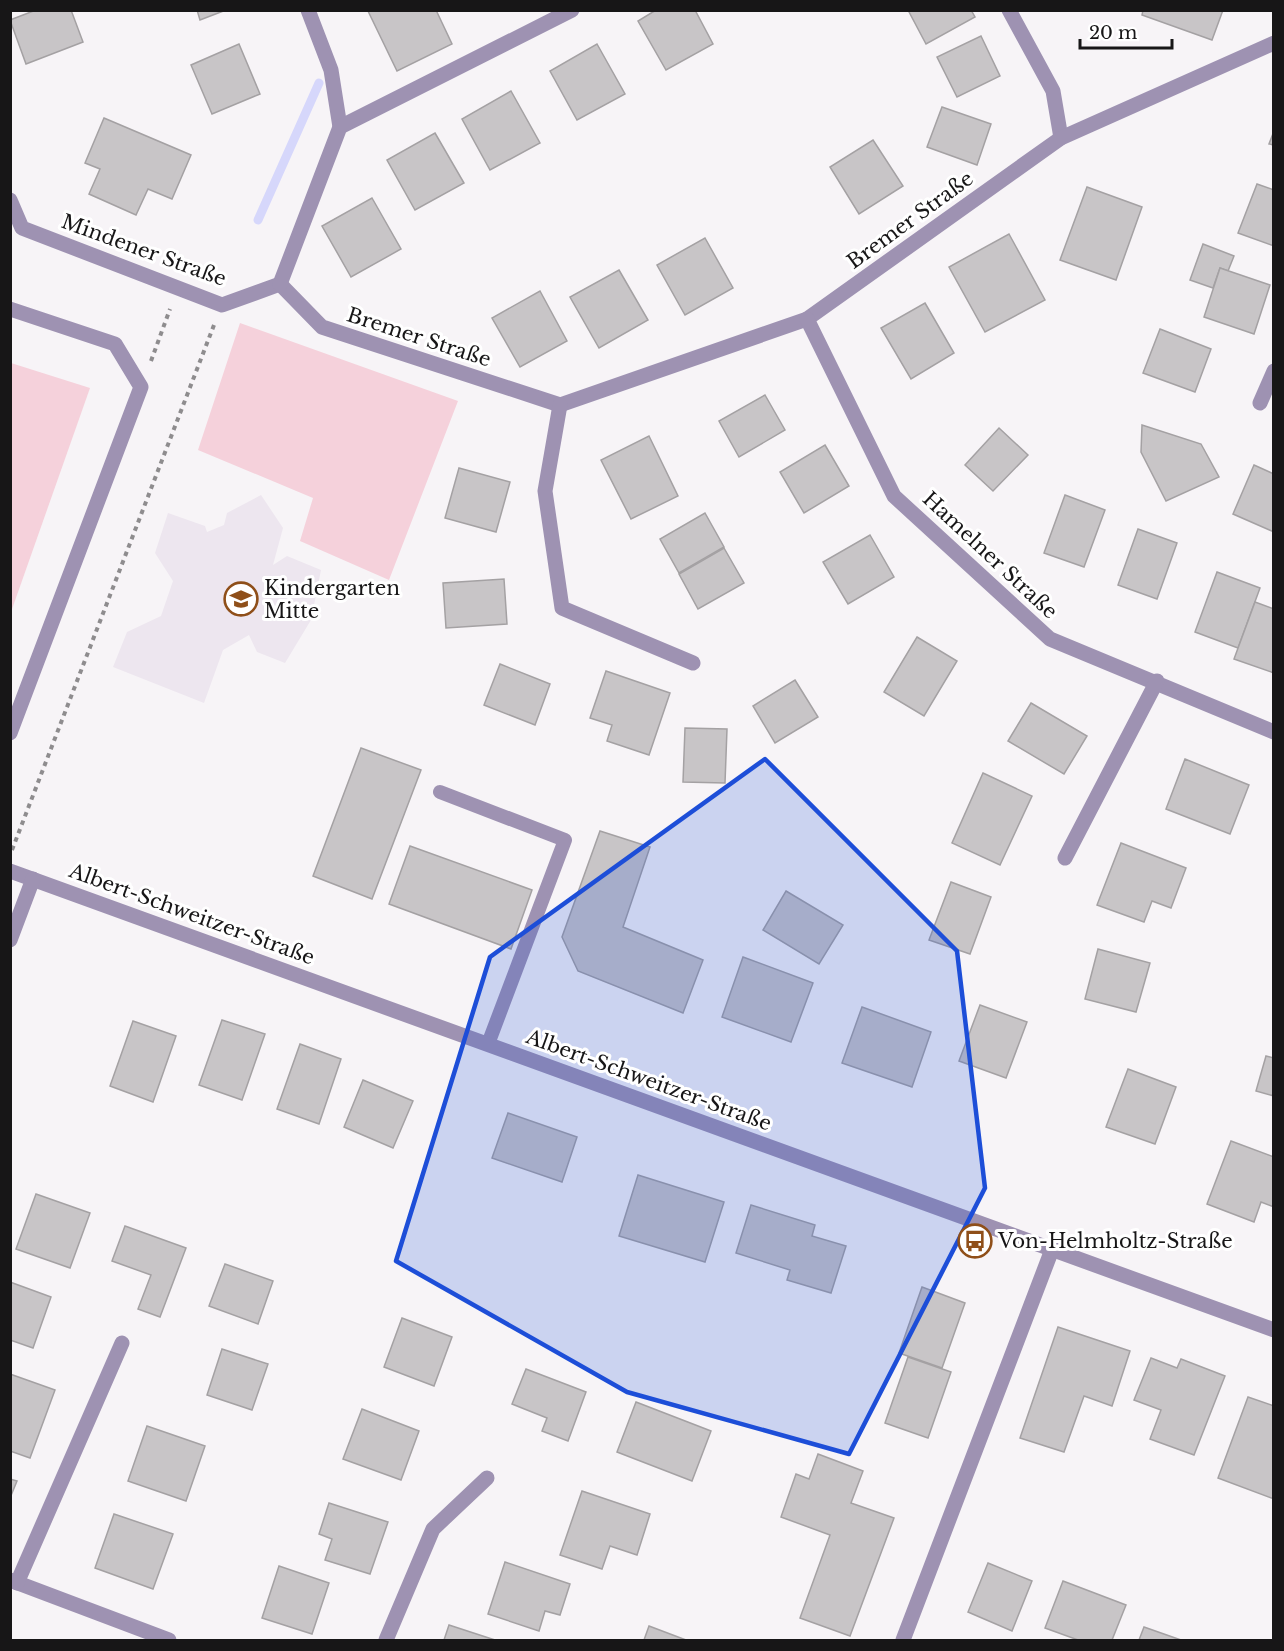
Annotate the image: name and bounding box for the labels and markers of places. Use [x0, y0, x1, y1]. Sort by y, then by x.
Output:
place label: Kindergarten Mitte [264, 576, 400, 623]
school or university icon: Kindergarten Mitte [223, 581, 259, 617]
bus stop icon: Von-Helmholtz-Straße [957, 1223, 993, 1259]
place label: Von-Helmholtz-Straße [997, 1229, 1233, 1253]

